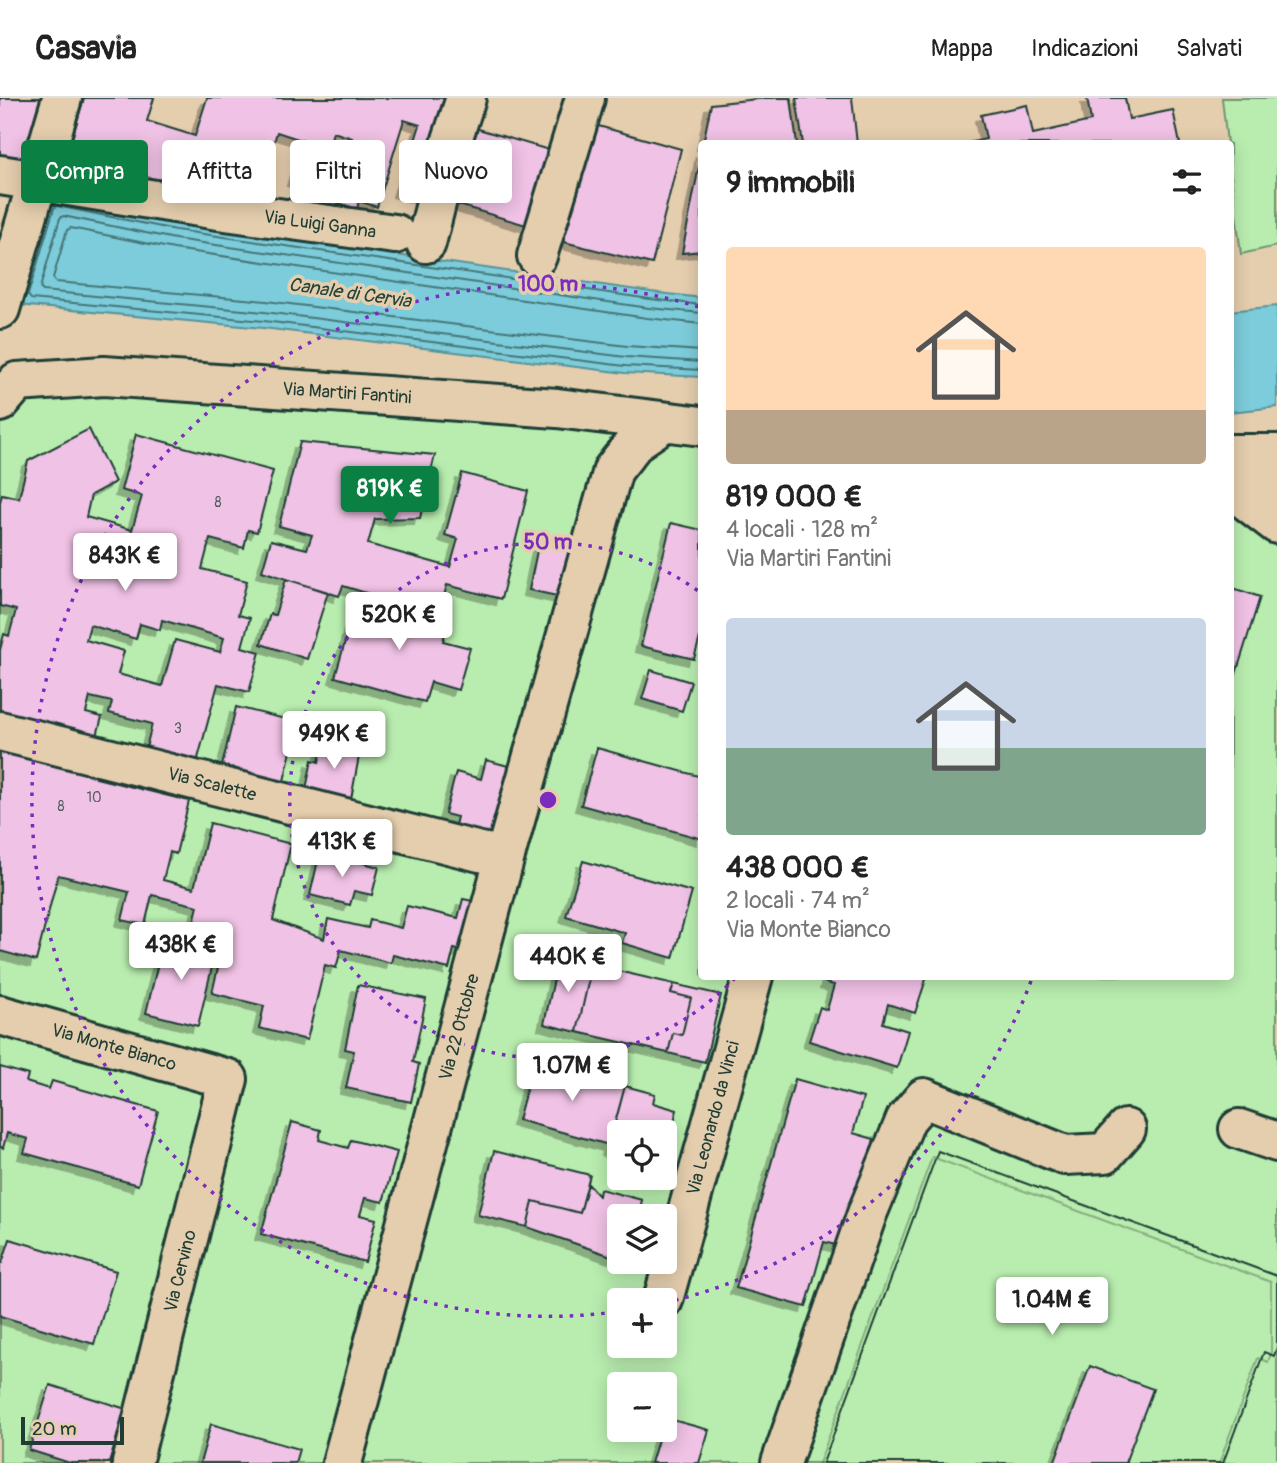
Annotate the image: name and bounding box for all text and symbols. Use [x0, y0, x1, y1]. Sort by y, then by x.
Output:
text: Casavia [35, 28, 137, 69]
text: Mappa [931, 34, 993, 63]
text: Indicazioni [1031, 34, 1138, 63]
text: Salvati [1176, 34, 1242, 63]
chip: Compra [21, 140, 148, 203]
chip: Affitta [162, 140, 276, 203]
chip: Filtri [290, 140, 385, 203]
chip: Nuovo [399, 140, 512, 203]
icon: filters [1168, 163, 1206, 201]
text: 9 immobili [726, 164, 855, 201]
street label: Via Luigi Ganna [262, 205, 378, 244]
text: 100 m [518, 271, 578, 298]
water label: Canale di Cervia [287, 273, 414, 314]
icon: home [903, 292, 1029, 418]
street label: Via Martiri Fantini [282, 378, 412, 409]
pin: 819K € [333, 466, 447, 526]
text: 819K € [357, 474, 423, 503]
text: 819 000 € [726, 478, 863, 515]
house number: 8 [214, 494, 222, 511]
text: 4 locali · 128 m² [726, 515, 878, 544]
text: 50 m [524, 529, 573, 556]
pin: 843K € [68, 533, 182, 593]
text: 843K € [89, 541, 161, 570]
text: Via Martiri Fantini [726, 544, 891, 573]
pin: 520K € [342, 592, 456, 652]
text: 520K € [361, 600, 437, 629]
icon: home [903, 663, 1029, 789]
pin: 949K € [277, 712, 391, 771]
text: 949K € [298, 719, 370, 748]
house number: 3 [174, 720, 182, 737]
street label: Via Scalette [165, 762, 259, 807]
centre of rings [536, 788, 560, 812]
house number: 10 [86, 789, 102, 806]
house number: 8 [57, 798, 65, 815]
pin: 413K € [285, 820, 399, 879]
text: 413K € [307, 827, 377, 856]
text: 438 000 € [726, 849, 870, 886]
text: 2 locali · 74 m² [726, 886, 870, 915]
text: Via Monte Bianco [726, 915, 891, 944]
pin: 438K € [124, 922, 238, 982]
text: 438K € [145, 930, 217, 959]
pin: 440K € [511, 934, 625, 994]
text: 440K € [530, 942, 606, 971]
street label: Via 22 Ottobre [434, 971, 485, 1083]
street label: Via Monte Bianco [49, 1019, 179, 1076]
street label: Via Leonardo da Vinci [682, 1038, 745, 1198]
pin: 1.07M € [507, 1044, 637, 1103]
text: 1.07M € [533, 1051, 611, 1080]
map controls [607, 1120, 677, 1442]
button: locate [607, 1120, 677, 1190]
button: layers [607, 1204, 677, 1274]
street label: Via Cervino [159, 1227, 202, 1315]
pin: 1.04M € [987, 1278, 1117, 1337]
text: 1.04M € [1012, 1285, 1092, 1314]
button: + [607, 1288, 677, 1358]
button: − [607, 1372, 677, 1442]
scale bar [21, 1414, 124, 1446]
text: 20 m [32, 1417, 77, 1441]

